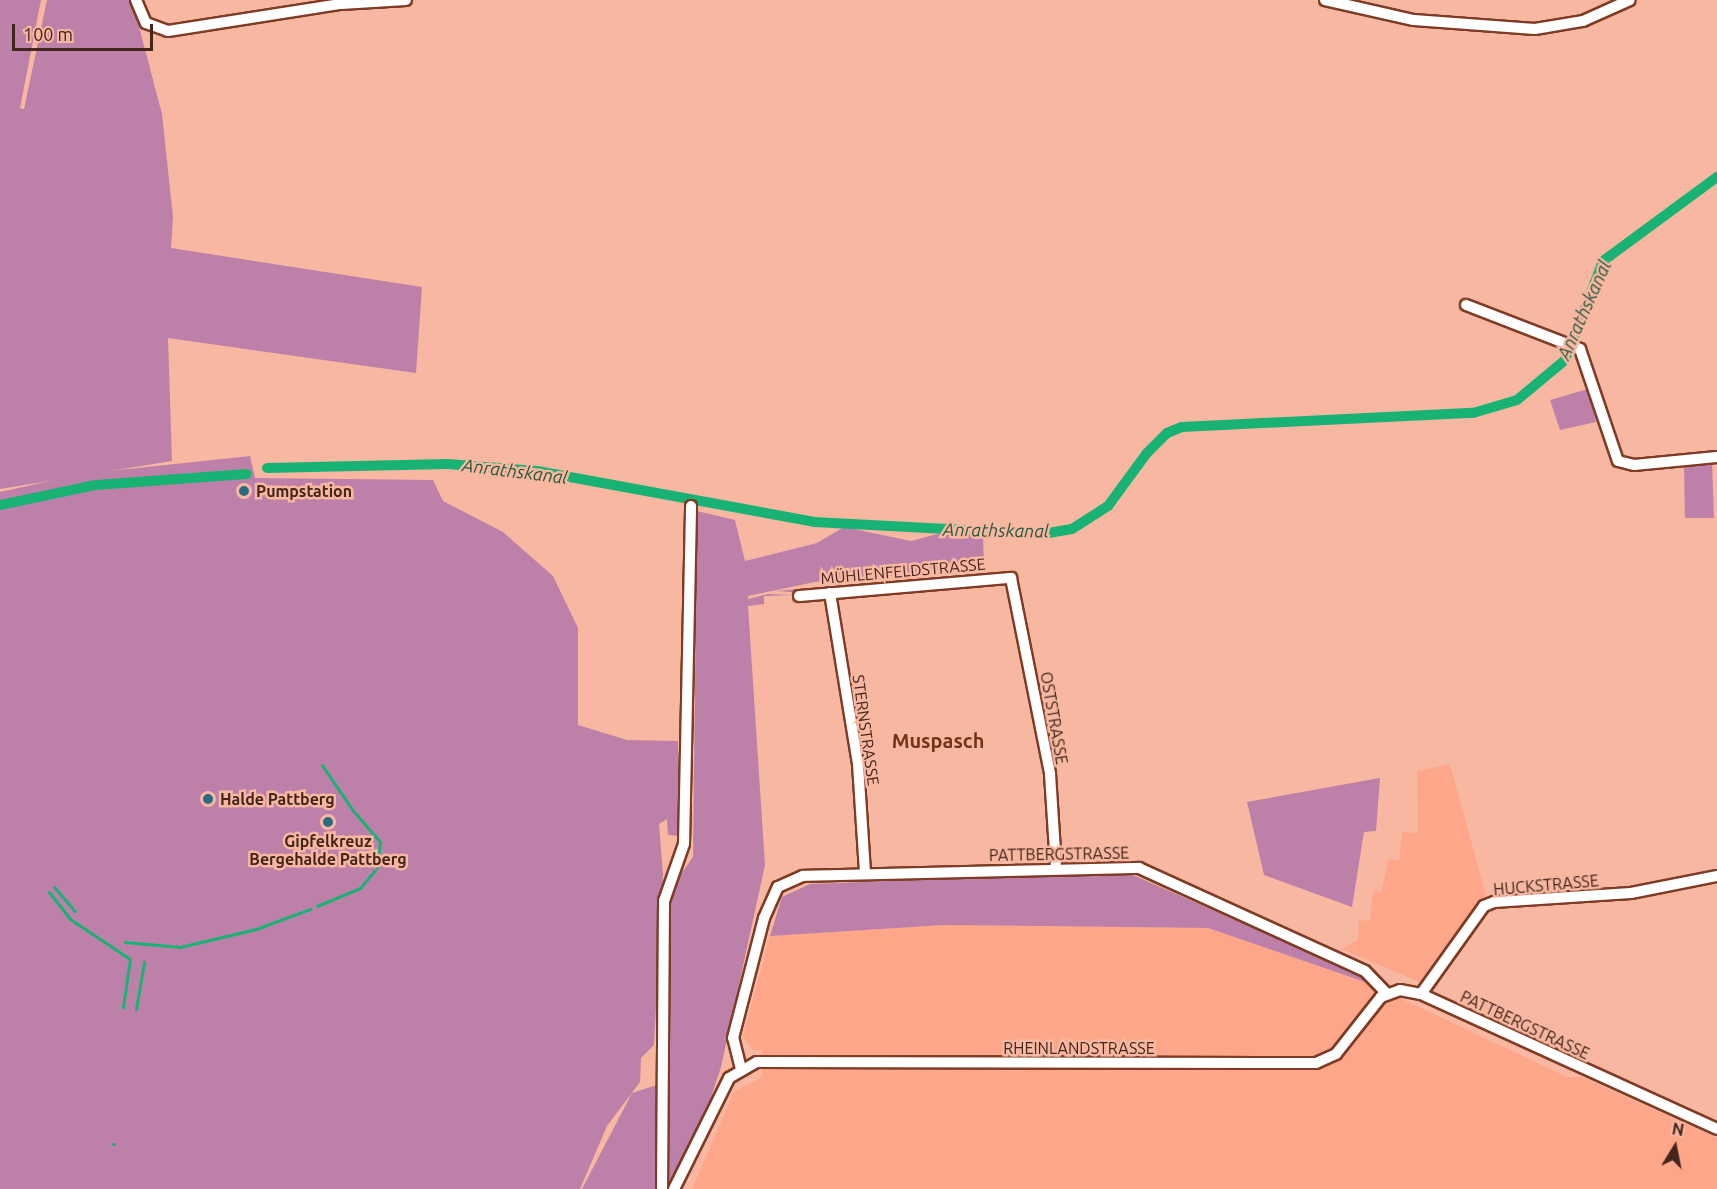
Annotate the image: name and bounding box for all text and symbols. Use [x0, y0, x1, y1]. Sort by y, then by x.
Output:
scale bar [15, 12, 156, 50]
text: 100 m [23, 24, 73, 44]
water label: Anrathskanal [1553, 257, 1615, 363]
water label: Anrathskanal [461, 454, 569, 488]
place label: Pumpstation [256, 481, 352, 501]
marker: Pumpstation [237, 484, 251, 498]
water label: Anrathskanal [943, 518, 1049, 542]
street label: MÜHLENFELDSTRASSE [820, 554, 986, 588]
street label: OSTSTRASSE [1036, 670, 1072, 766]
street label: STERNSTRASSE [849, 673, 883, 787]
district label: Muspasch [892, 728, 984, 752]
place label: Halde Pattberg [220, 789, 335, 809]
marker: Halde Pattberg [201, 792, 215, 806]
marker: Gipfelkreuz Bergehalde Pattberg [321, 815, 335, 829]
place label: Gipfelkreuz Bergehalde Pattberg [249, 831, 407, 869]
street label: PATTBERGSTRASSE [989, 843, 1129, 865]
street label: HUCKSTRASSE [1493, 871, 1599, 899]
street label: PATTBERGSTRASSE [1457, 987, 1593, 1063]
street label: RHEINLANDSTRASSE [1003, 1038, 1155, 1058]
north arrow [1645, 1117, 1705, 1177]
text: N [1671, 1119, 1686, 1139]

